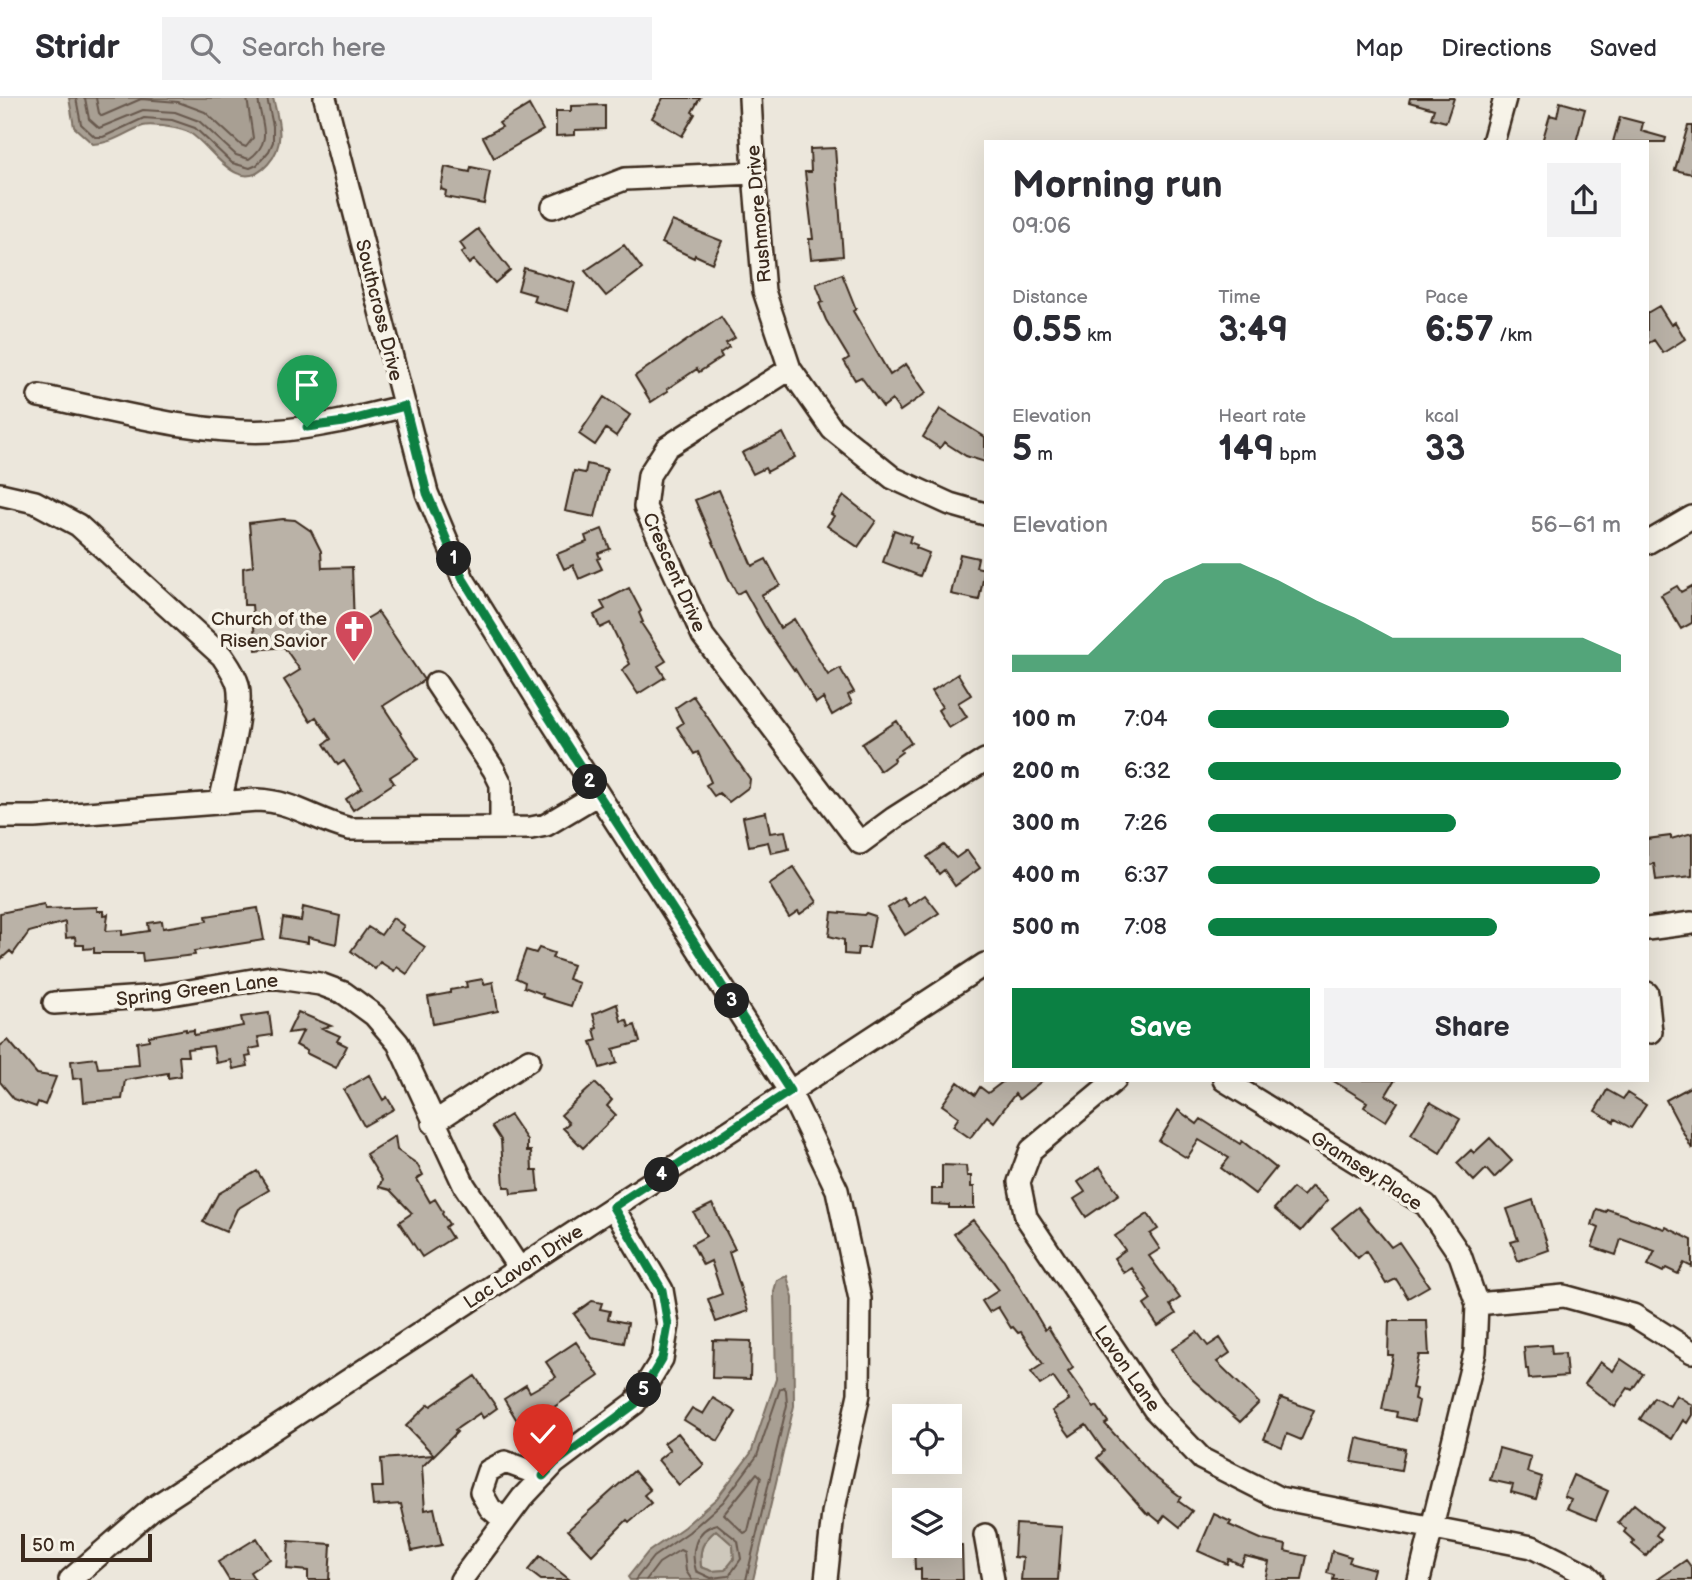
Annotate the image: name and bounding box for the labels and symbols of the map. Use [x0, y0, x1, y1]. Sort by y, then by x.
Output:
street label: Rushmore Drive [742, 144, 777, 284]
street label: Southcross Drive [350, 237, 407, 383]
pin [277, 355, 337, 427]
street label: Crescent Drive [637, 509, 710, 636]
pin: 1 [436, 542, 472, 576]
place label: Church of the Risen Savior [211, 608, 328, 653]
church icon: Church of the Risen Savior [333, 608, 375, 663]
pin: 2 [572, 764, 608, 800]
street label: Spring Green Lane [115, 969, 279, 1012]
pin: 3 [714, 984, 750, 1018]
street label: Gramsey Place [1306, 1127, 1426, 1216]
pin: 4 [644, 1158, 680, 1192]
street label: Lac Lavon Drive [460, 1220, 588, 1314]
street label: Lavon Lane [1089, 1321, 1165, 1416]
pin: 5 [626, 1372, 662, 1408]
pin [513, 1404, 573, 1476]
scale bar [21, 1531, 152, 1563]

